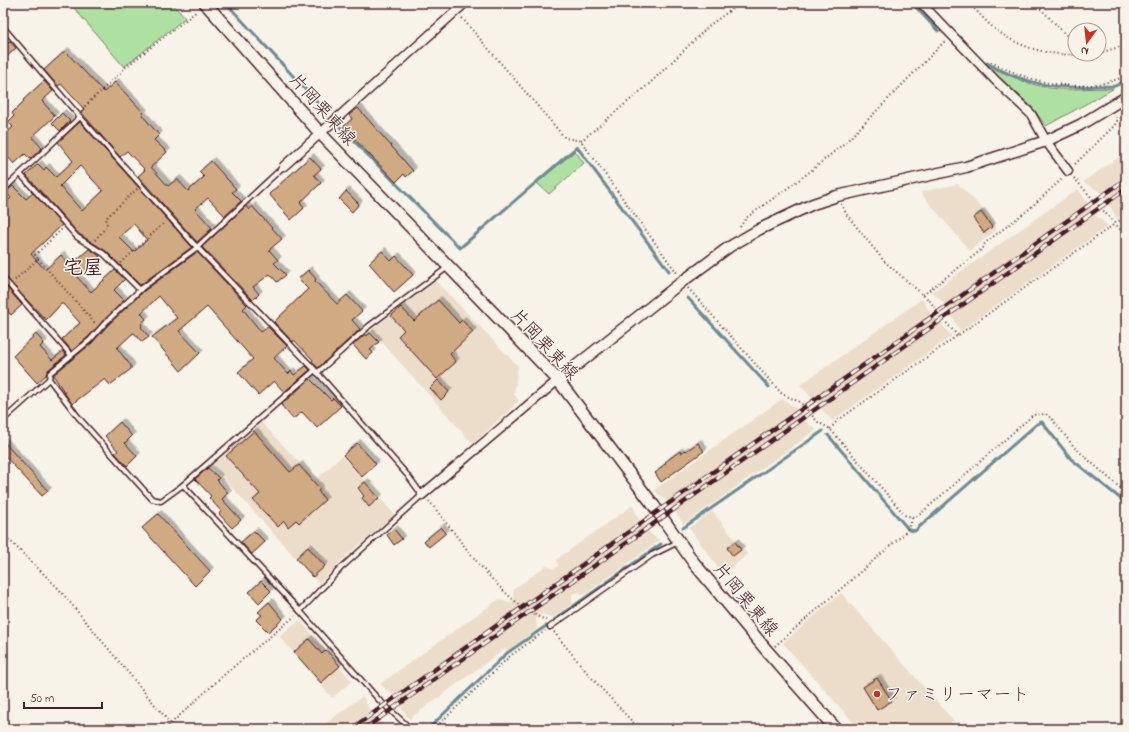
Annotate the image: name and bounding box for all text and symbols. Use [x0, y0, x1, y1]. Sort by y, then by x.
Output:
north arrow [1067, 22, 1107, 62]
text: N [1079, 42, 1090, 59]
street label: 片岡栗東線 [282, 68, 361, 152]
district label: 宅屋 [63, 255, 103, 284]
street label: 片岡栗東線 [503, 304, 584, 387]
street label: 片岡栗東線 [706, 557, 783, 643]
place label: ファミリーマート [885, 683, 1029, 709]
scale bar [24, 684, 102, 710]
marker: ファミリーマート [872, 689, 882, 699]
text: 50 m [30, 690, 54, 708]

